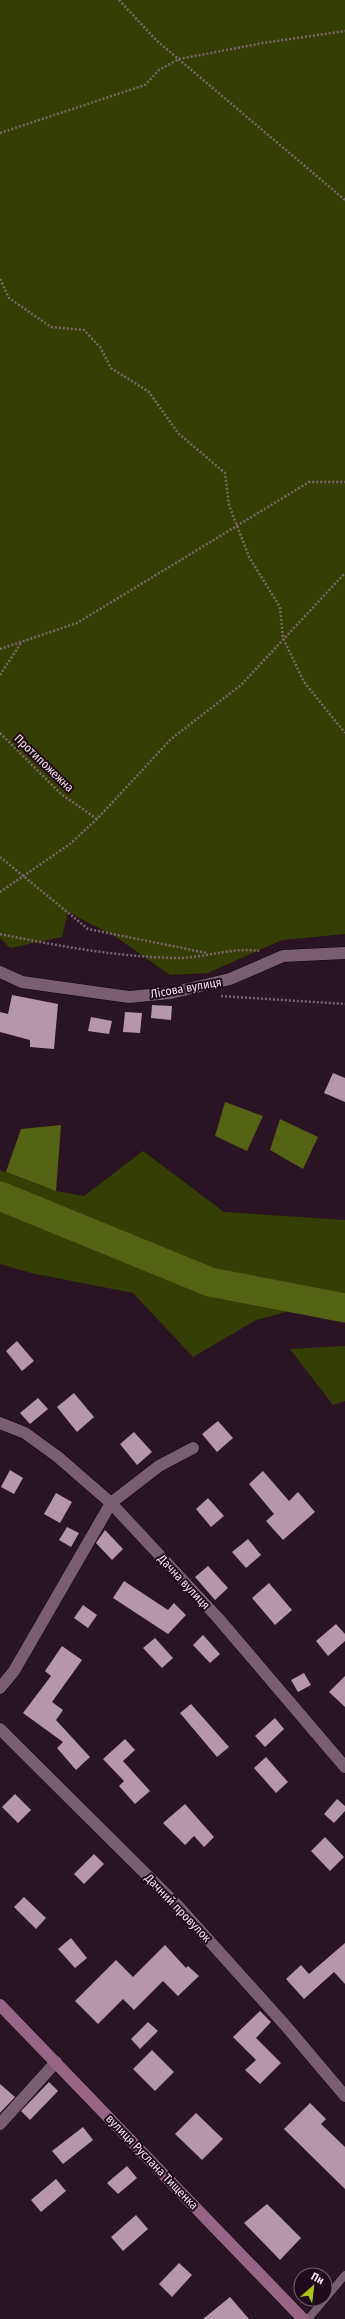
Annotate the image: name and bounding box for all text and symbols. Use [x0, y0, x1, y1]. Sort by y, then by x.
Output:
street label: Протипожежна [11, 731, 77, 795]
street label: Лісова вулиця [149, 975, 223, 1001]
street label: Дачна вулиця [154, 1551, 213, 1612]
street label: Дачний провулок [141, 1870, 214, 1945]
street label: вулиця Руслана Тищенка [103, 2112, 201, 2212]
north arrow [293, 2267, 333, 2307]
text: Пн [309, 2270, 326, 2287]

